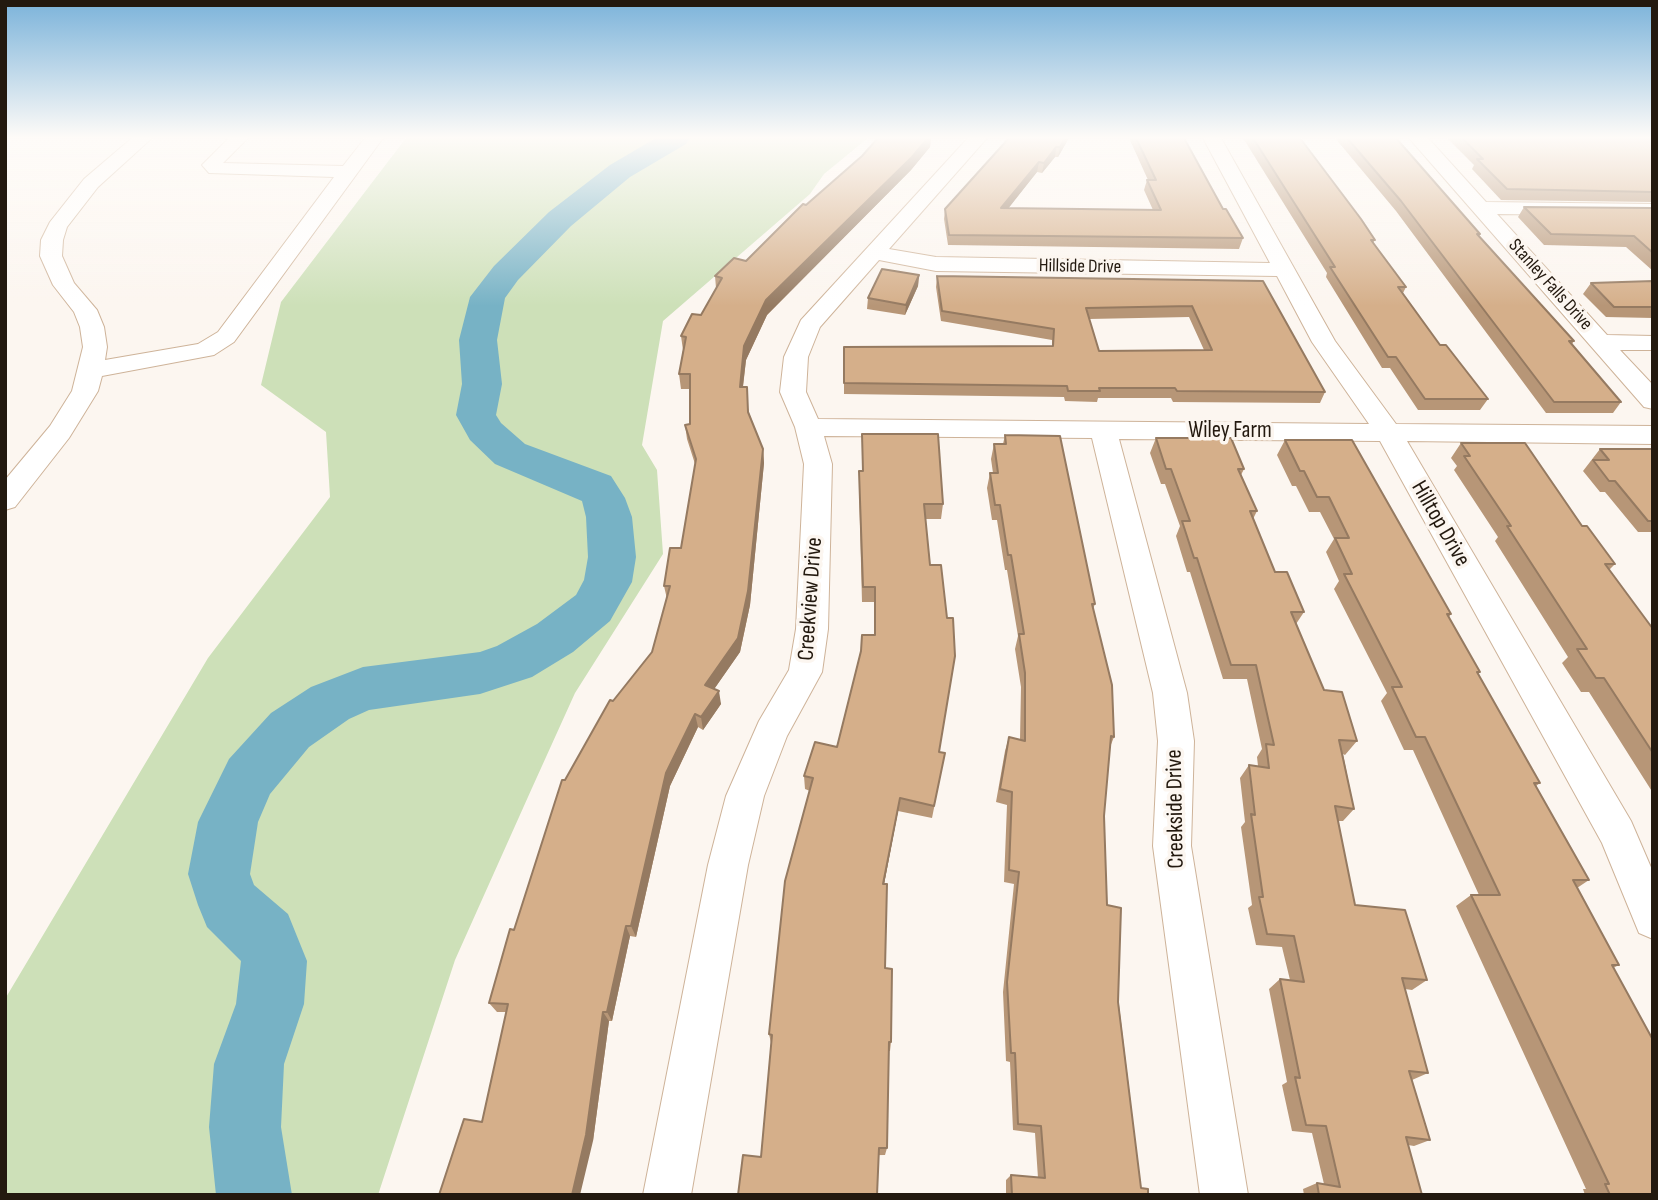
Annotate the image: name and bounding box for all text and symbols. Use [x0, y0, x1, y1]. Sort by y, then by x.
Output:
street label: Stanley Falls Drive [1503, 235, 1597, 335]
street label: Hillside Drive [1039, 255, 1121, 279]
street label: Wiley Farm [1188, 417, 1272, 445]
street label: Hilltop Drive [1404, 476, 1476, 572]
street label: Creekview Drive [793, 536, 829, 662]
street label: Creekside Drive [1161, 749, 1191, 869]

